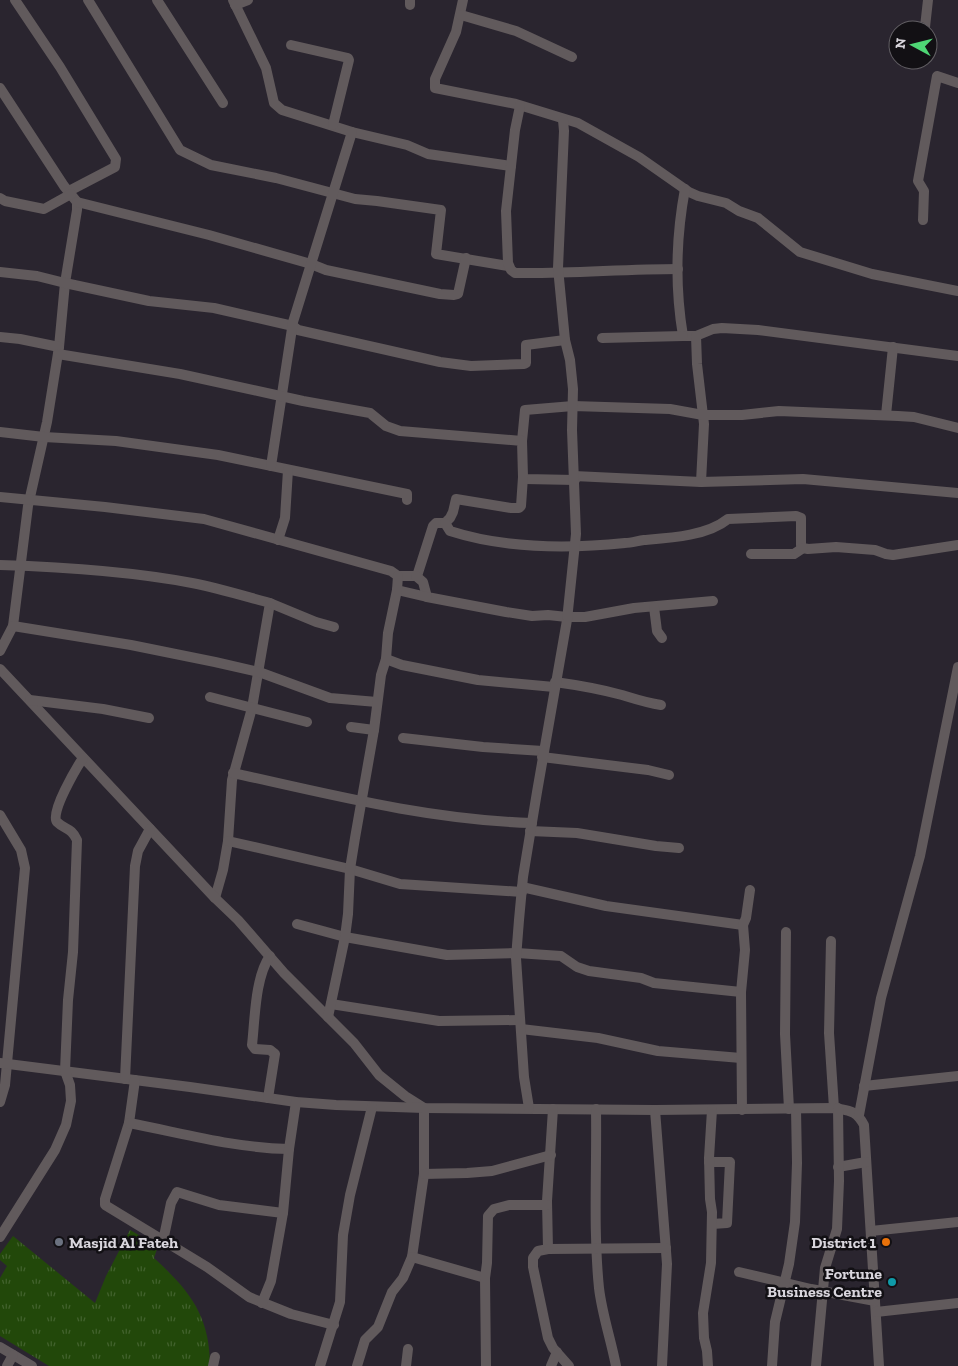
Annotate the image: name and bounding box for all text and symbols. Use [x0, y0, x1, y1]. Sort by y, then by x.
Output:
north arrow [888, 20, 938, 70]
text: N [892, 37, 910, 50]
place label: Masjid Al Fateh [69, 1233, 179, 1252]
place label: District 1 [811, 1233, 877, 1252]
marker: Masjid Al Fateh [53, 1236, 65, 1248]
marker: District 1 [880, 1236, 892, 1248]
place label: Fortune Business Centre [767, 1264, 882, 1301]
marker: Fortune Business Centre [886, 1276, 898, 1288]

